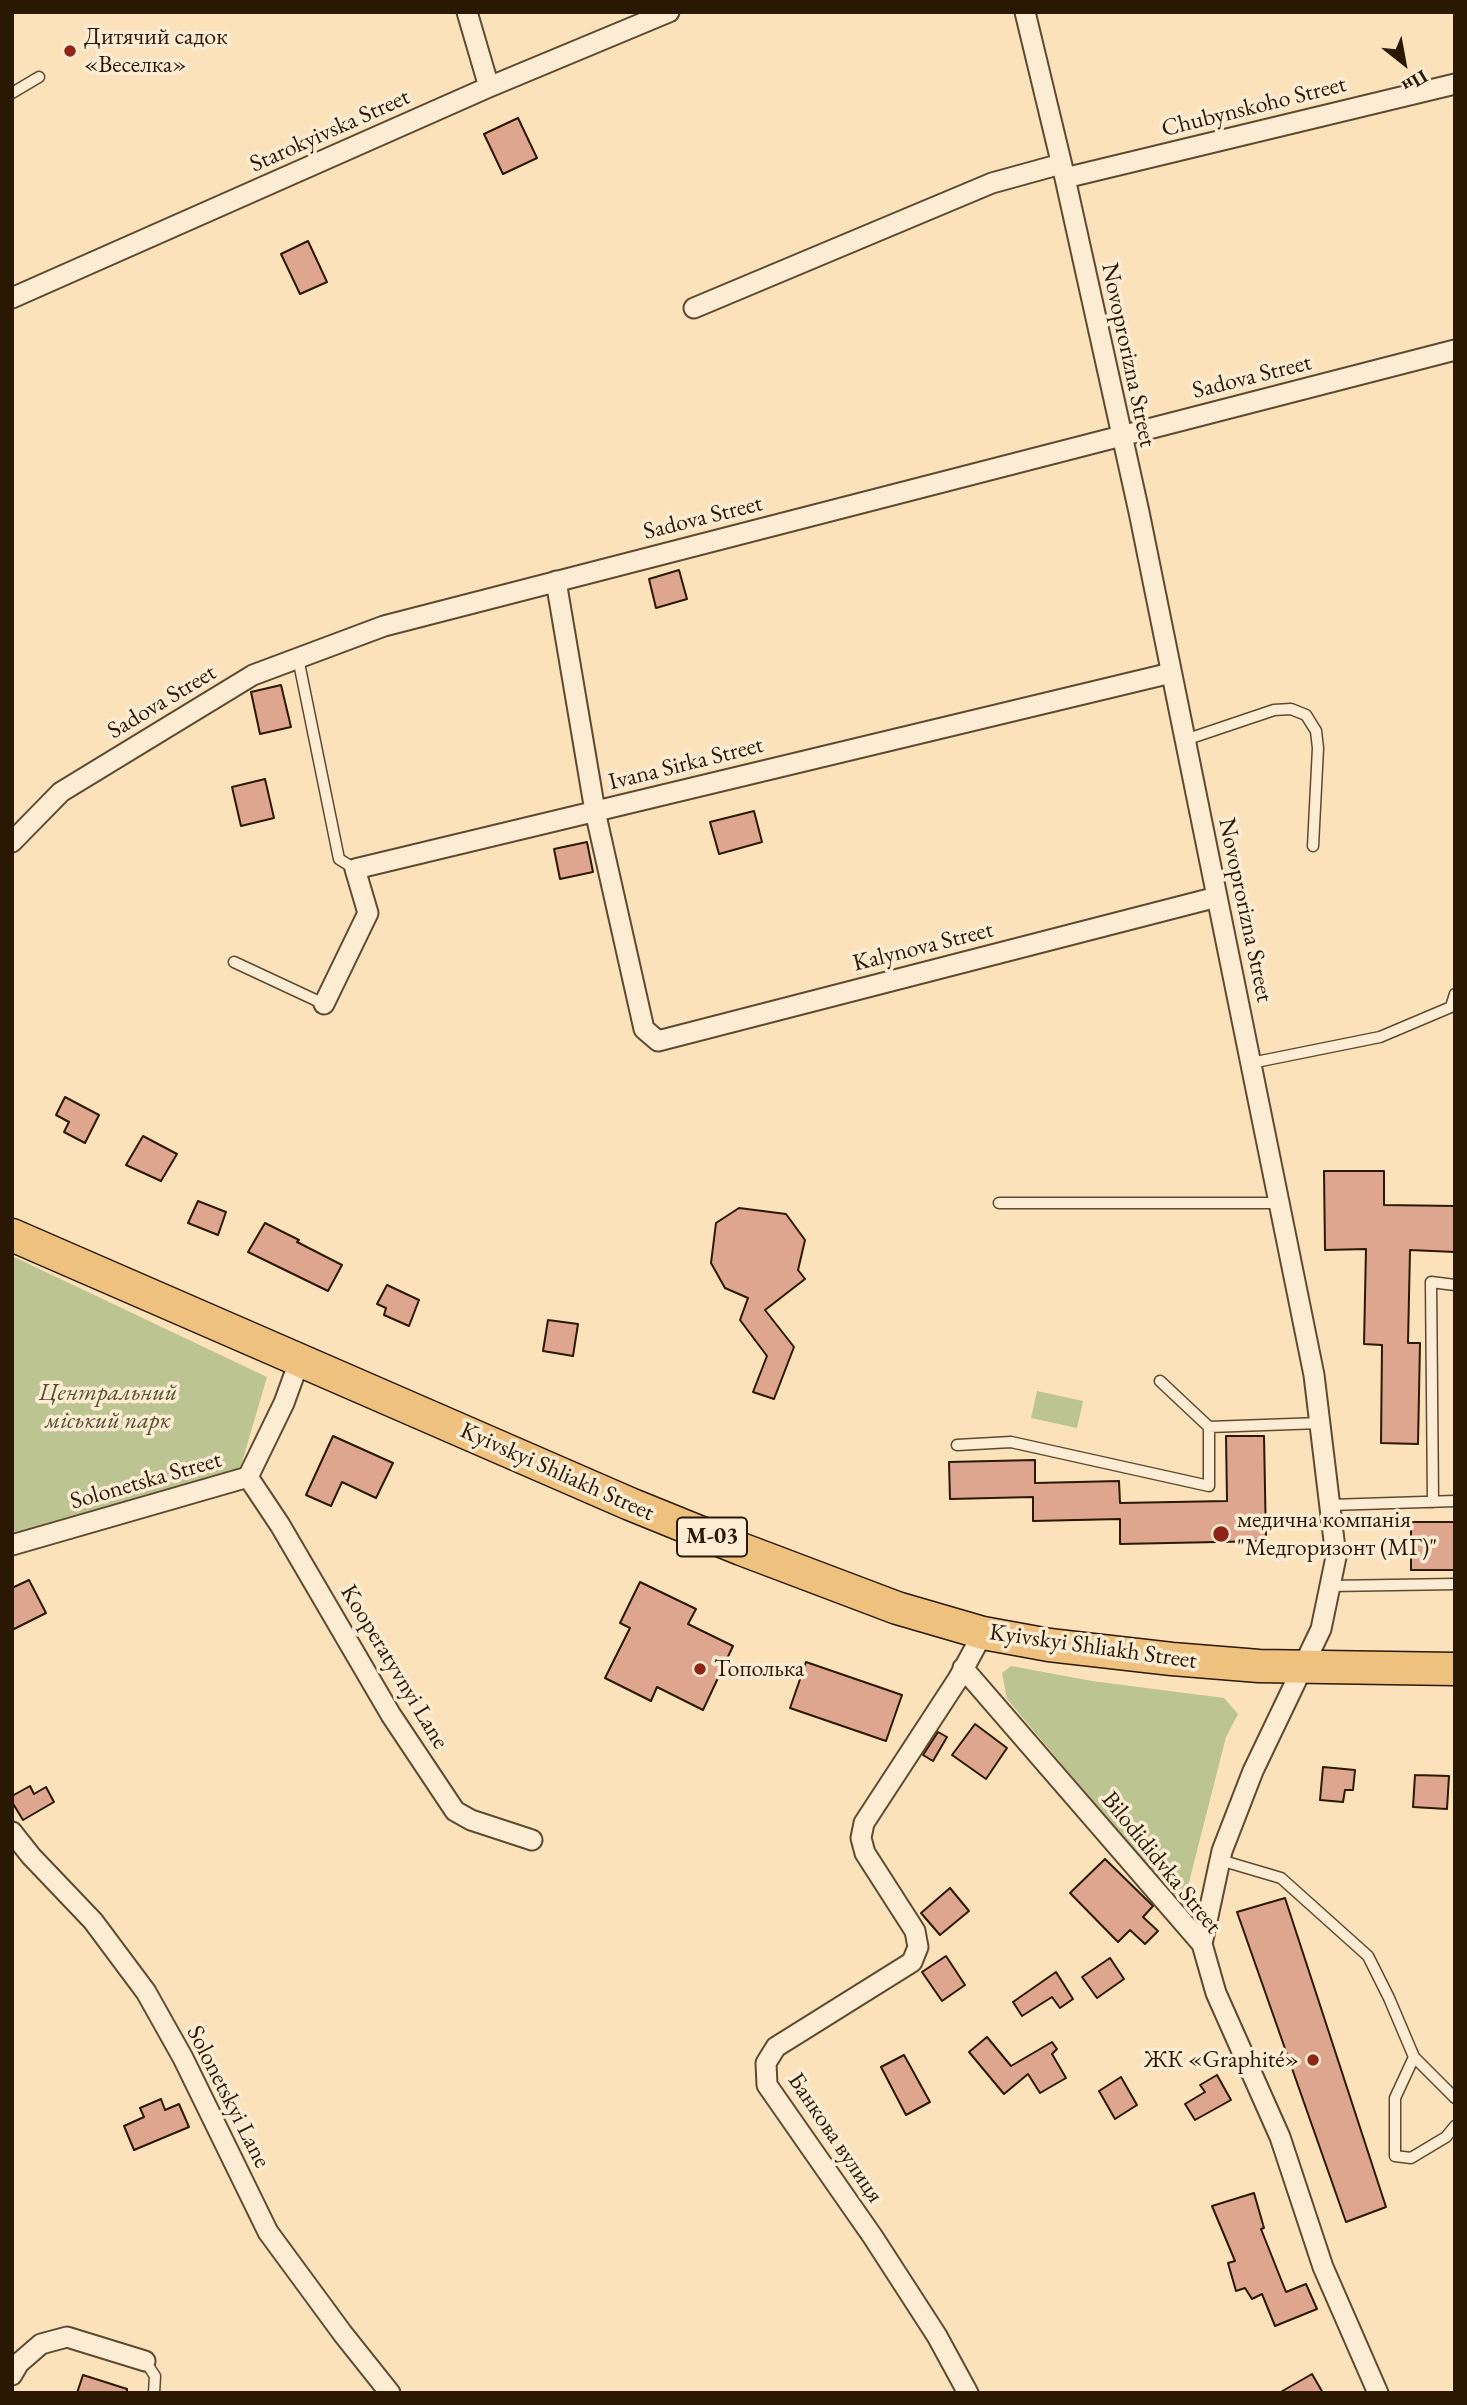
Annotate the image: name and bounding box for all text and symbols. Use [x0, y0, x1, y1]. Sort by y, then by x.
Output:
place label: Дитячий садок «Веселка» [84, 23, 228, 79]
north arrow [1369, 28, 1439, 98]
marker: Дитячий садок «Веселка» [62, 43, 78, 59]
text: Пн [1397, 64, 1433, 99]
street label: Chubynskoho Street [1159, 70, 1349, 144]
street label: Starokyivska Street [246, 83, 414, 179]
street label: Novoprorizna Street [1094, 260, 1162, 450]
street label: Sadova Street [1189, 348, 1315, 406]
street label: Sadova Street [640, 489, 766, 547]
street label: Sadova Street [102, 658, 222, 746]
street label: Ivana Sirka Street [606, 731, 766, 797]
street label: Novoprorizna Street [1211, 815, 1279, 1005]
street label: Kalynova Street [850, 916, 996, 978]
park label: Центральний міський парк [39, 1379, 177, 1435]
street label: Kyivskyi Shliakh Street [456, 1416, 658, 1528]
street label: Solonetska Street [67, 1446, 225, 1516]
place label: медична компанія "Медгоризонт (МГ)" [1237, 1506, 1437, 1562]
road number: М-03 [677, 1518, 747, 1556]
marker: медична компанія "Медгоризонт (МГ)" [1211, 1524, 1231, 1544]
street label: Kooperatyvnyi Lane [334, 1580, 454, 1754]
street label: Kyivskyi Shliakh Street [987, 1618, 1199, 1676]
place label: Тополька [714, 1655, 804, 1683]
marker: Тополька [692, 1661, 708, 1677]
street label: Bilodididvka Street [1095, 1786, 1227, 1940]
street label: Solonetskyi Lane [180, 2021, 276, 2173]
place label: ЖК «Graphité» [1144, 2046, 1299, 2074]
marker: ЖК «Graphité» [1305, 2052, 1321, 2068]
street label: Банкова вулиця [781, 2068, 889, 2208]

